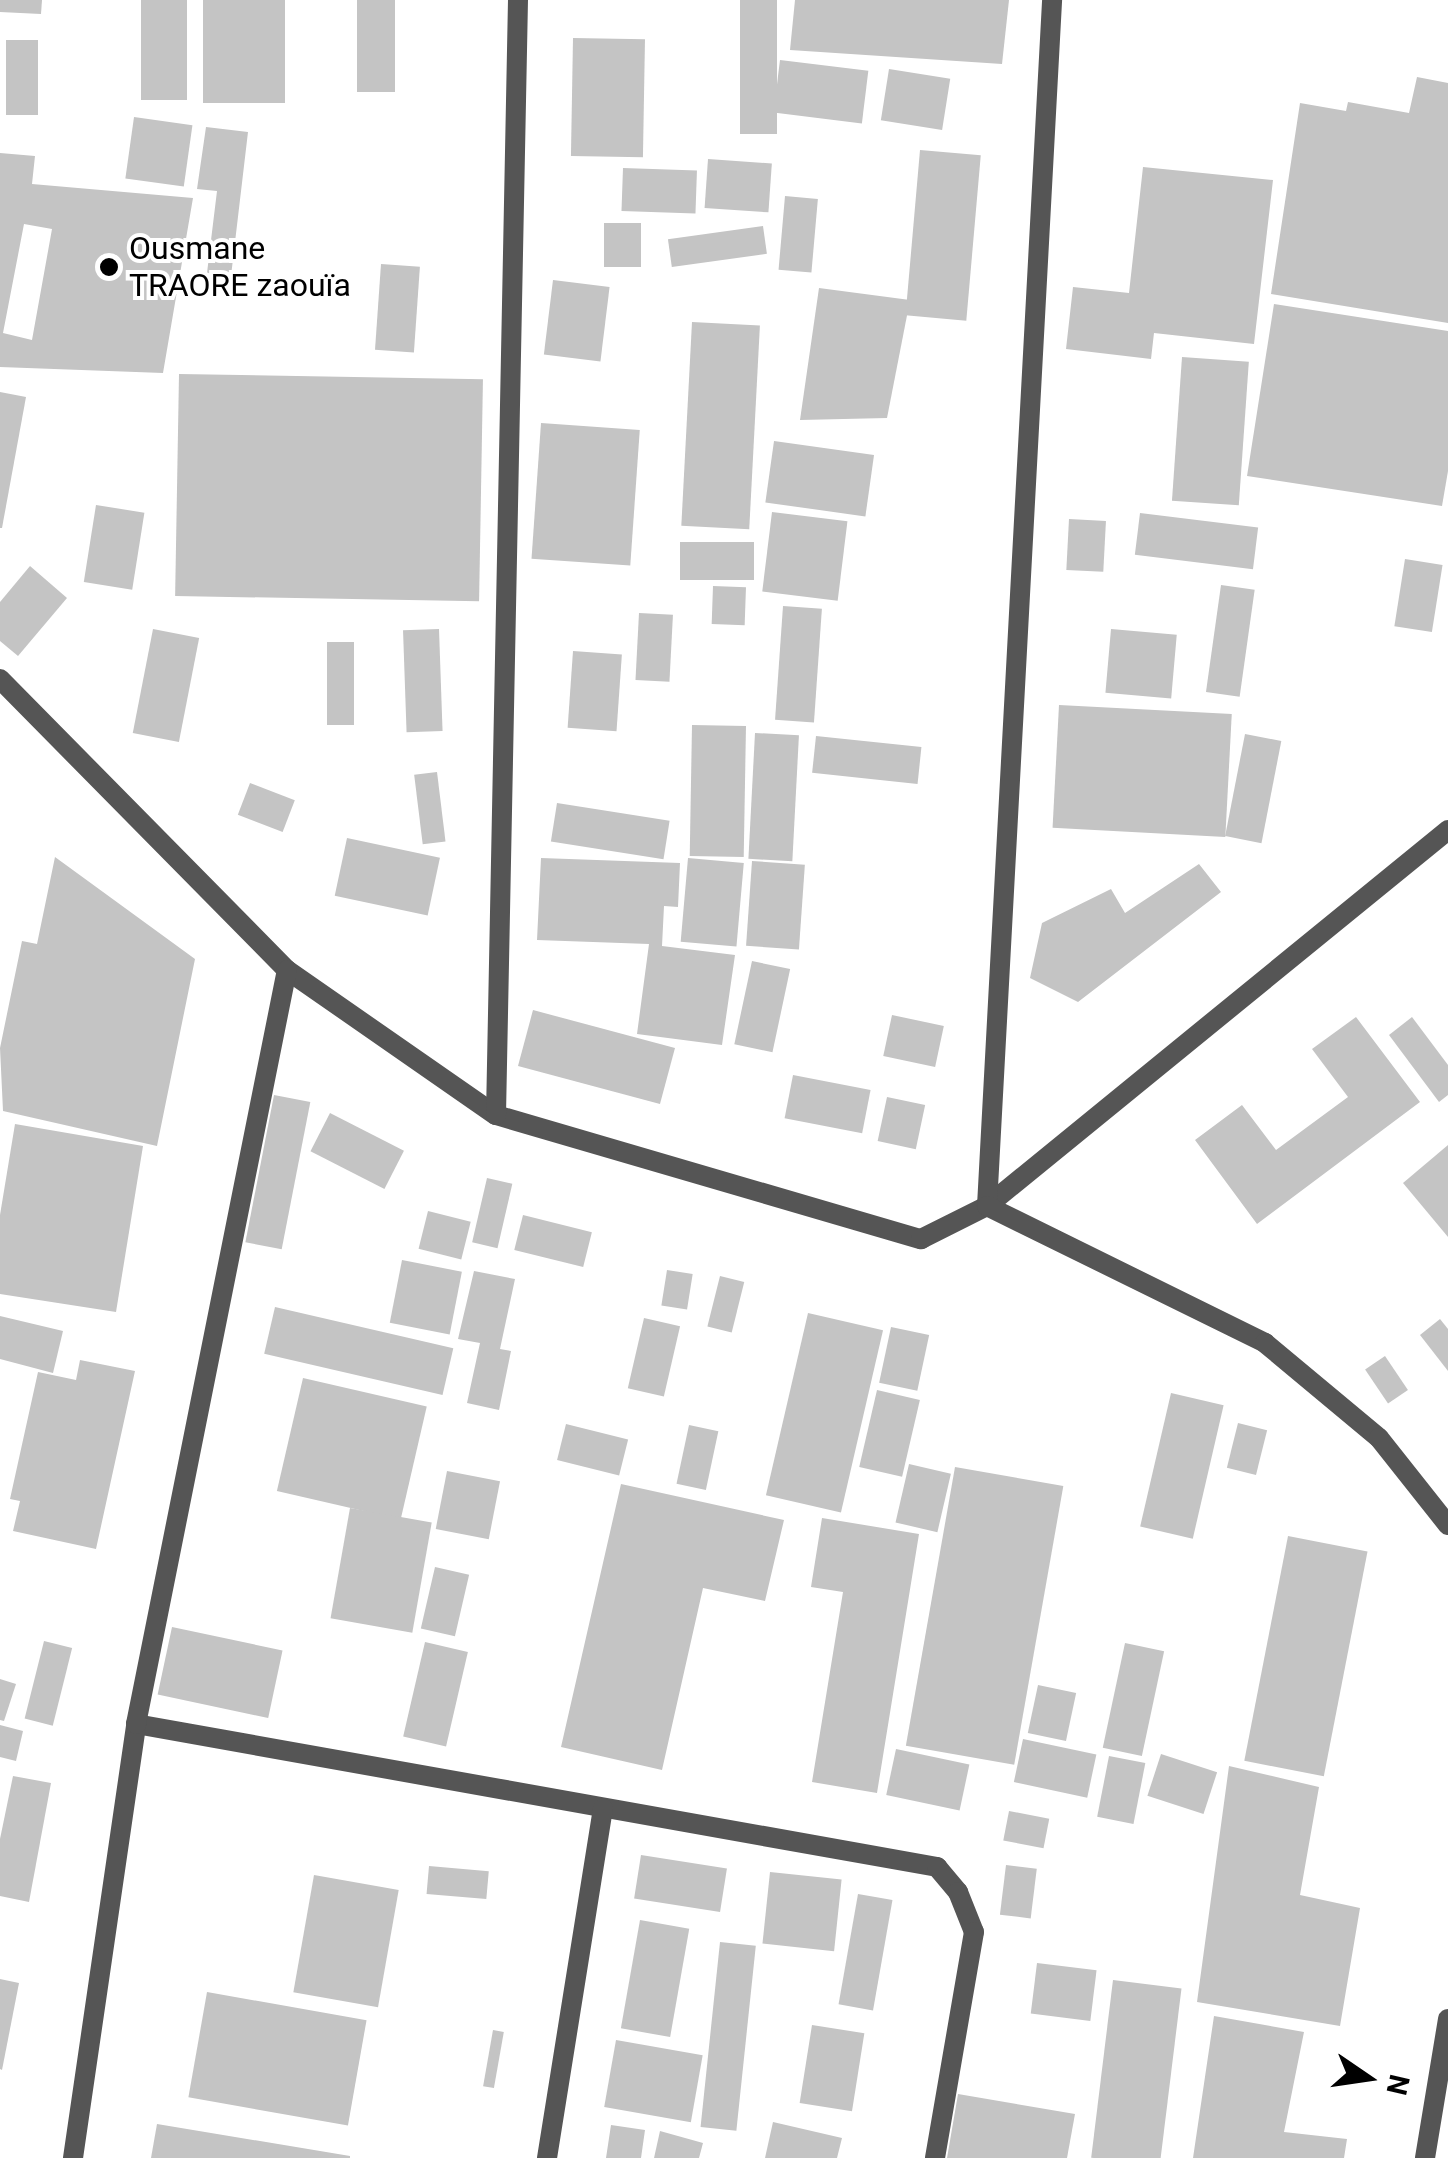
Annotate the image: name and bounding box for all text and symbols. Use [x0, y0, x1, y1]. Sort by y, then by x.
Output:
place label: Ousmane TRAORE zaouïa [129, 230, 351, 305]
marker: Ousmane TRAORE zaouïa [98, 256, 120, 278]
north arrow [1318, 2028, 1418, 2128]
text: N [1379, 2072, 1416, 2098]

